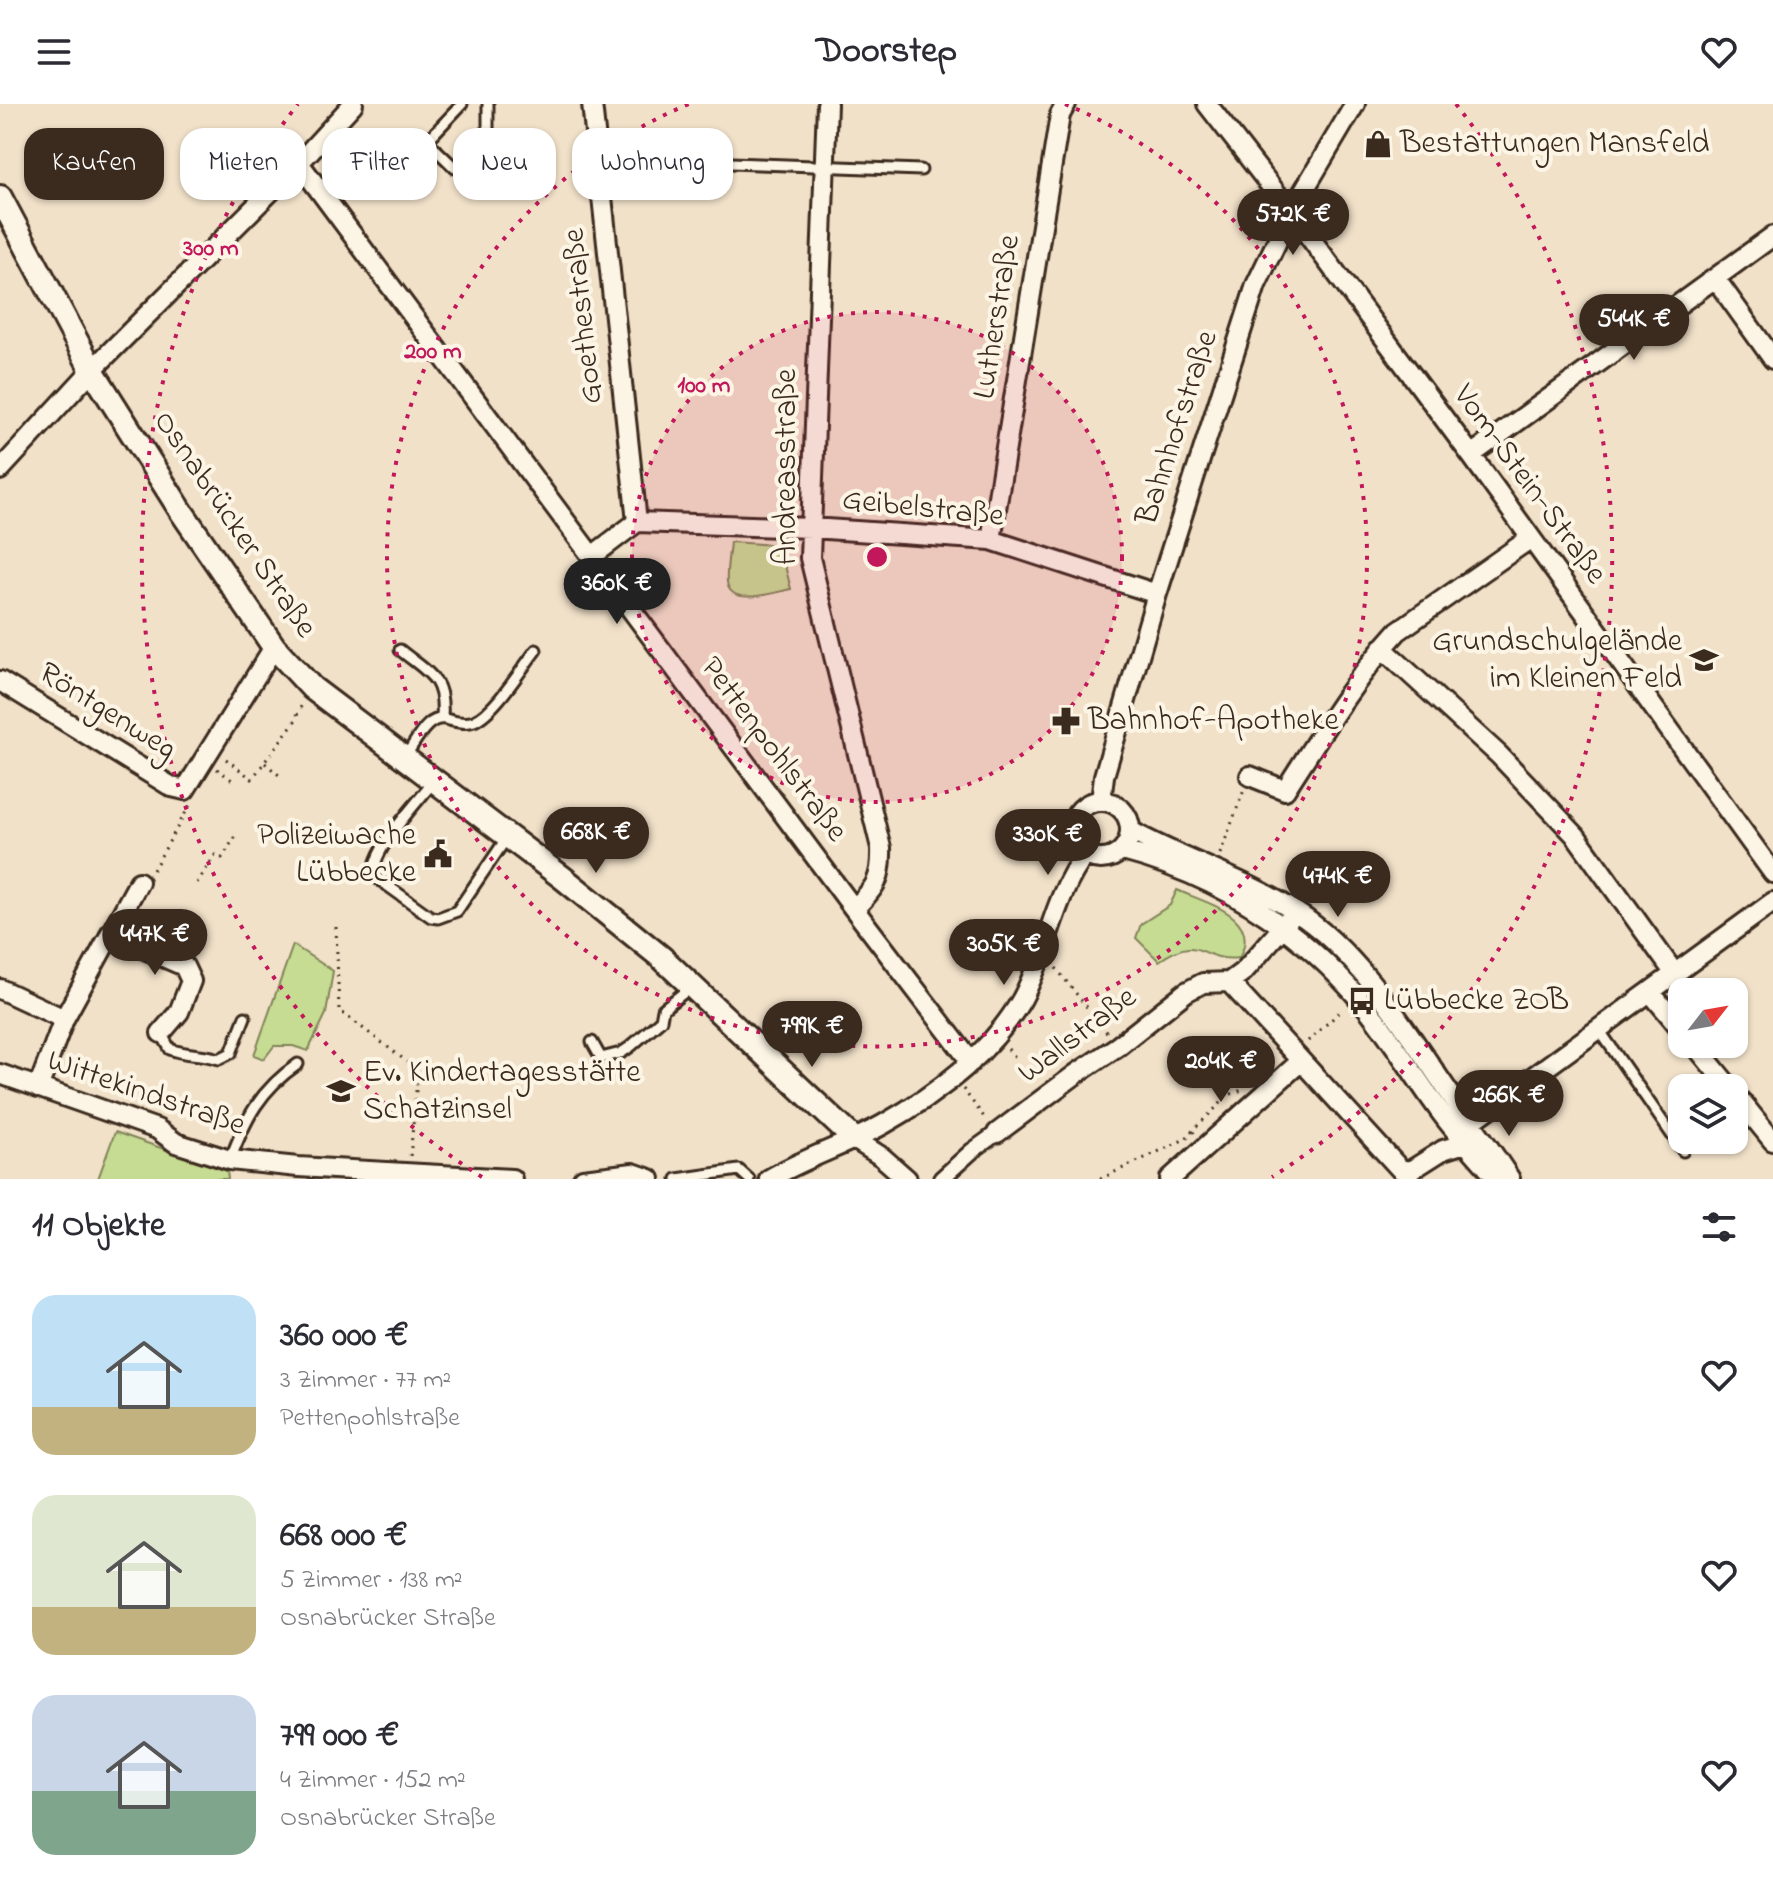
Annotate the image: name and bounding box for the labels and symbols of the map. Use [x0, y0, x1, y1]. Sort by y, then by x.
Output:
place label: Bestattungen Mansfeld [1399, 121, 1710, 168]
shop icon: Bestattungen Mansfeld [1363, 129, 1393, 159]
pin: 572K € [1228, 189, 1358, 257]
street label: Goethestraße [551, 225, 617, 406]
street label: Lutherstraße [962, 231, 1034, 402]
text: 300 m [182, 232, 239, 267]
pin: 544K € [1569, 294, 1699, 362]
street label: Bahnhofstraße [1124, 324, 1232, 532]
text: 200 m [403, 335, 462, 370]
street label: Andreasstraße [764, 368, 811, 565]
text: 100 m [678, 369, 731, 404]
street label: Vom-Stein-Straße [1440, 374, 1618, 595]
street label: Osnabrücker Straße [140, 402, 328, 649]
street label: Geibelstraße [840, 477, 1007, 541]
centre of rings [863, 543, 891, 571]
pin: 360K € [552, 558, 682, 626]
place label: Grundschulgelände im Kleinen Feld [1432, 619, 1683, 703]
school or university icon: Grundschulgelände im Kleinen Feld [1689, 645, 1719, 675]
street label: Pettenpohlstraße [688, 647, 859, 853]
street label: Röntgenweg [29, 651, 185, 773]
place label: Bahnhof-Apotheke [1087, 698, 1340, 745]
pharmacy icon: Bahnhof-Apotheke [1051, 706, 1081, 736]
pin: 668K € [531, 807, 661, 875]
pin: 330K € [983, 809, 1113, 877]
place label: Polizeiwache Lübbecke [257, 813, 417, 897]
public building icon: Polizeiwache Lübbecke [423, 839, 453, 869]
pin: 474K € [1273, 851, 1403, 919]
pin: 447K € [90, 909, 220, 977]
pin: 305K € [939, 919, 1069, 987]
street label: Wallstraße [1009, 975, 1148, 1096]
place label: Lübbecke ZOB [1384, 978, 1569, 1025]
north arrow [1668, 978, 1748, 1058]
bus stop icon: Lübbecke ZOB [1347, 986, 1377, 1016]
pin: 799K € [747, 1001, 877, 1069]
pin: 204K € [1156, 1036, 1286, 1104]
street label: Wittekindstraße [41, 1038, 252, 1150]
place label: Ev. Kindertagesstätte Schatzinsel [363, 1050, 641, 1134]
pin: 266K € [1444, 1070, 1574, 1138]
school or university icon: Ev. Kindertagesstätte Schatzinsel [326, 1076, 356, 1106]

